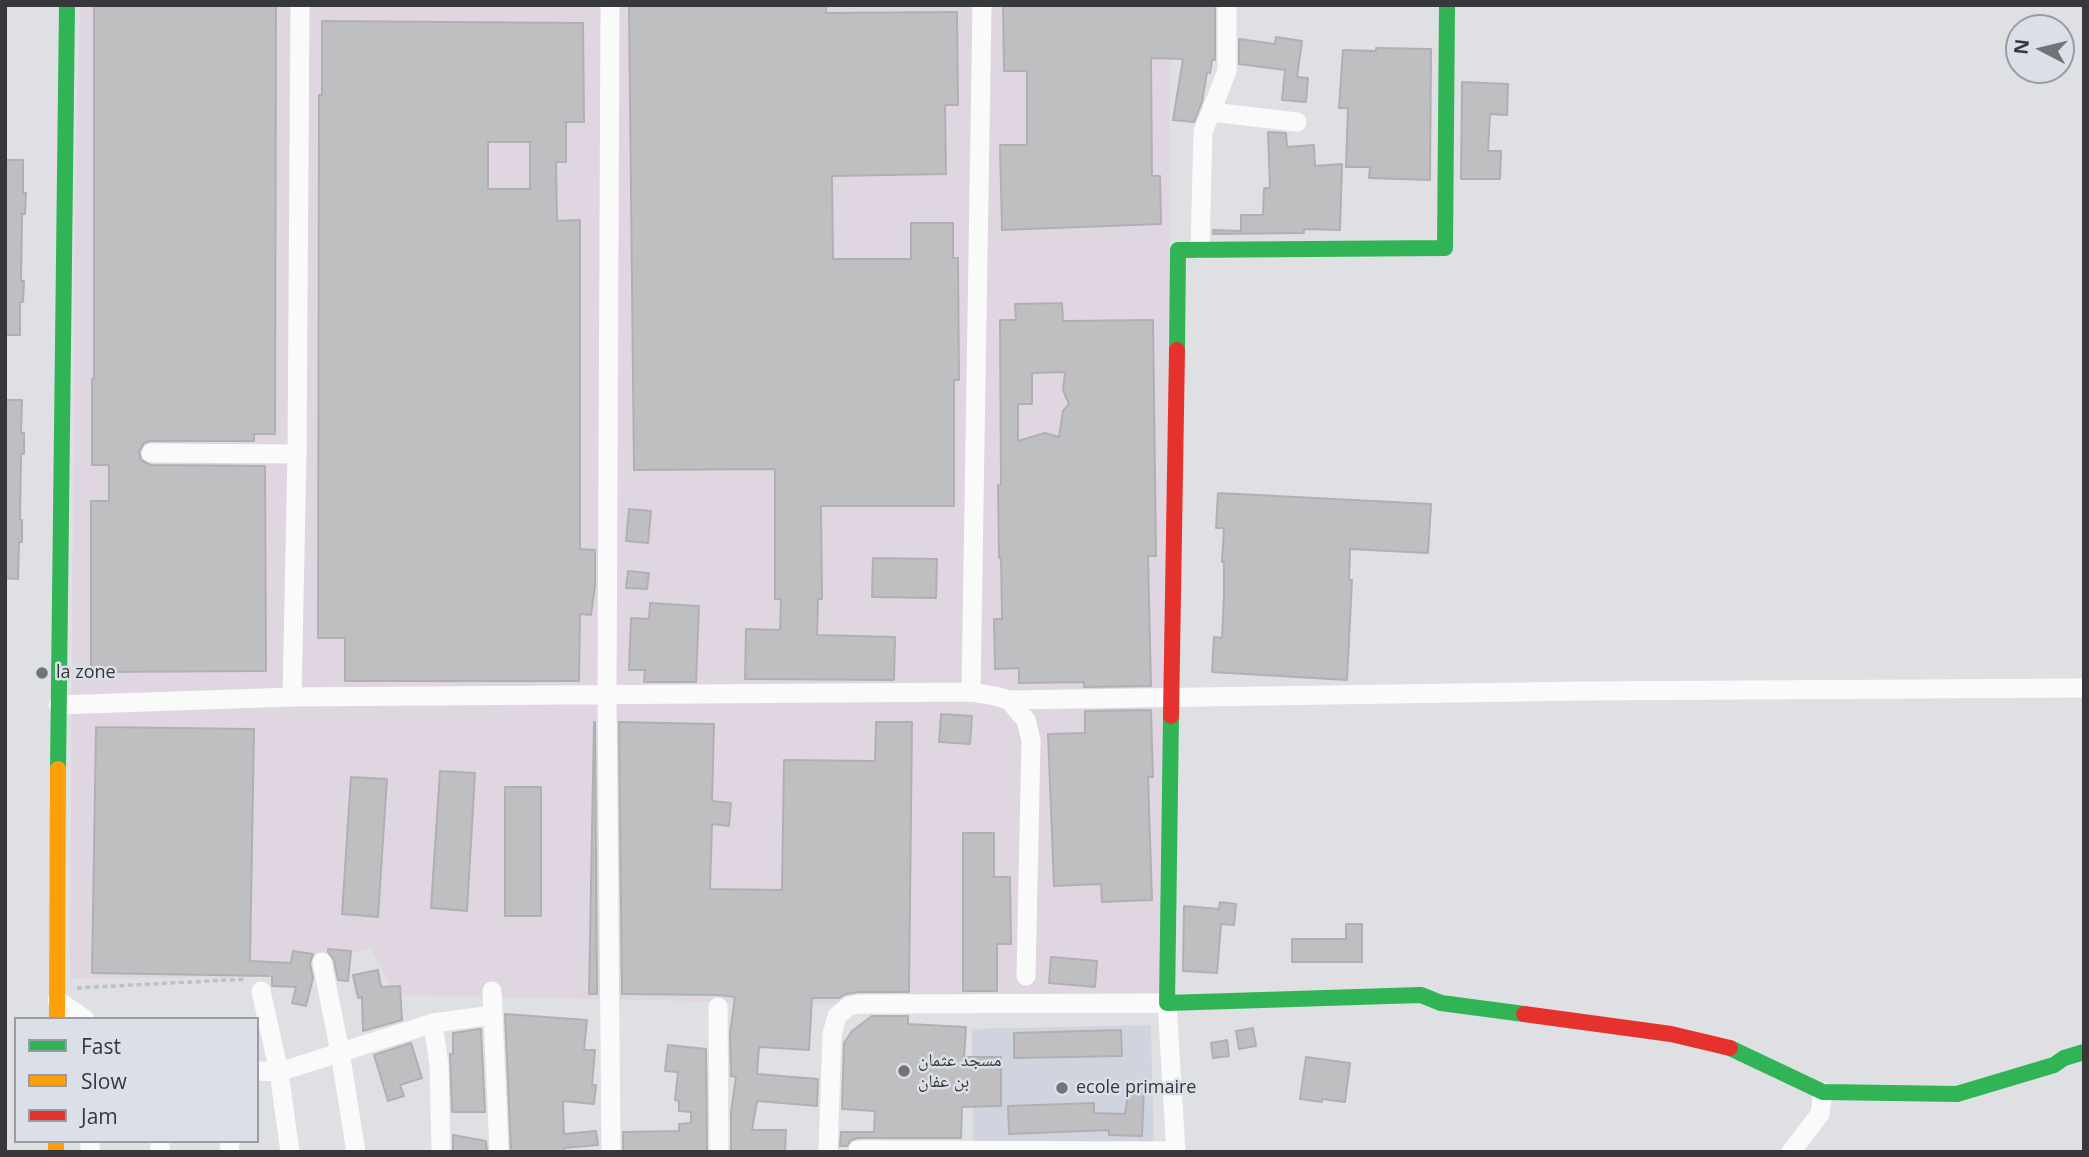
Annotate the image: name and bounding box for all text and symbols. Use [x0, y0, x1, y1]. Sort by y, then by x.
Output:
north arrow [2005, 14, 2075, 84]
text: N [2007, 37, 2035, 56]
place label: la zone [56, 662, 116, 684]
marker: la zone [34, 665, 50, 681]
legend [14, 1017, 259, 1143]
text: Fast [81, 1032, 121, 1060]
place label: مسجد عثمان بن عفان [918, 1050, 1001, 1092]
marker: مسجد عثمان بن عفان [896, 1063, 912, 1079]
text: Slow [81, 1067, 127, 1095]
place label: ecole primaire [1076, 1077, 1196, 1099]
marker: ecole primaire [1054, 1080, 1070, 1096]
text: Jam [81, 1102, 118, 1130]

